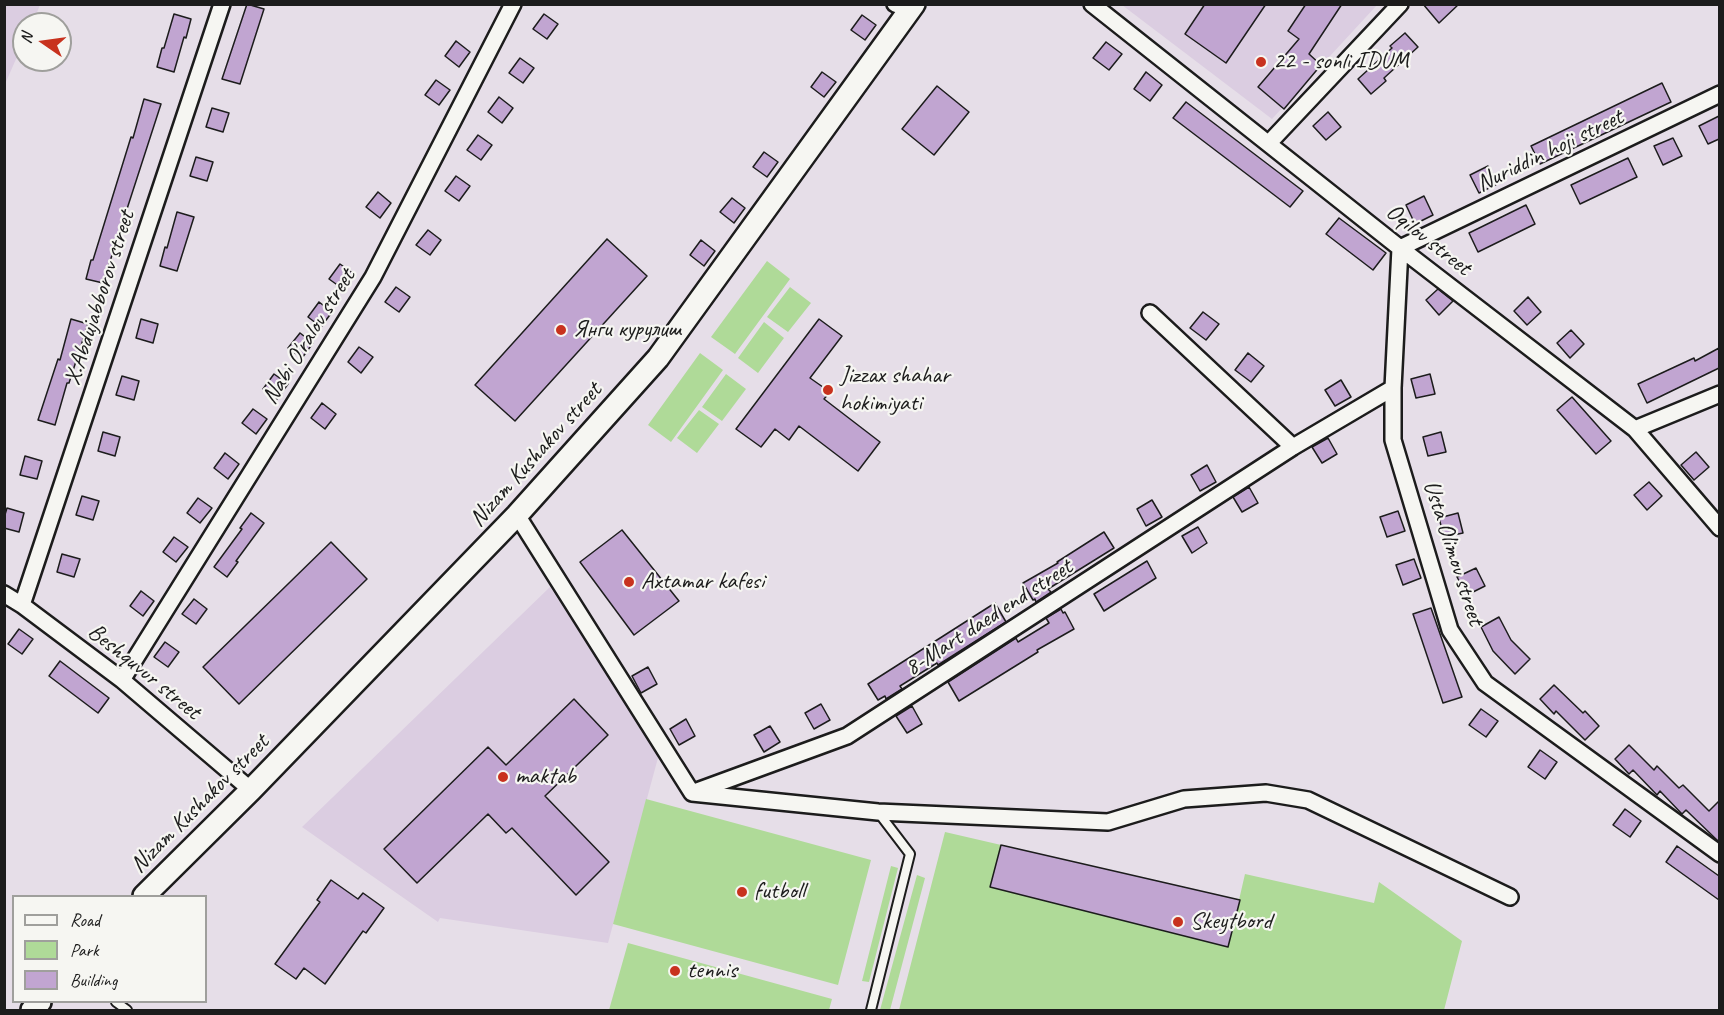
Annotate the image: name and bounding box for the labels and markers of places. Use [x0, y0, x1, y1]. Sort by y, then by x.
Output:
place label: 22 - sonli IDUM [1273, 48, 1409, 76]
marker: 22 - sonli IDUM [1254, 55, 1268, 69]
place label: Янги курулиш [573, 316, 681, 344]
marker: Янги курулиш [554, 323, 568, 337]
place label: Jizzax shahar hokimiyati [840, 362, 950, 418]
marker: Jizzax shahar hokimiyati [821, 383, 835, 397]
place label: Axtamar kafesi [641, 568, 764, 596]
marker: Axtamar kafesi [622, 575, 636, 589]
place label: maktab [515, 763, 576, 791]
marker: maktab [496, 770, 510, 784]
place label: futboll [754, 878, 805, 906]
marker: futboll [735, 885, 749, 899]
place label: Skeytbord [1190, 908, 1272, 936]
marker: Skeytbord [1171, 915, 1185, 929]
place label: tennis [687, 957, 737, 985]
marker: tennis [668, 964, 682, 978]

